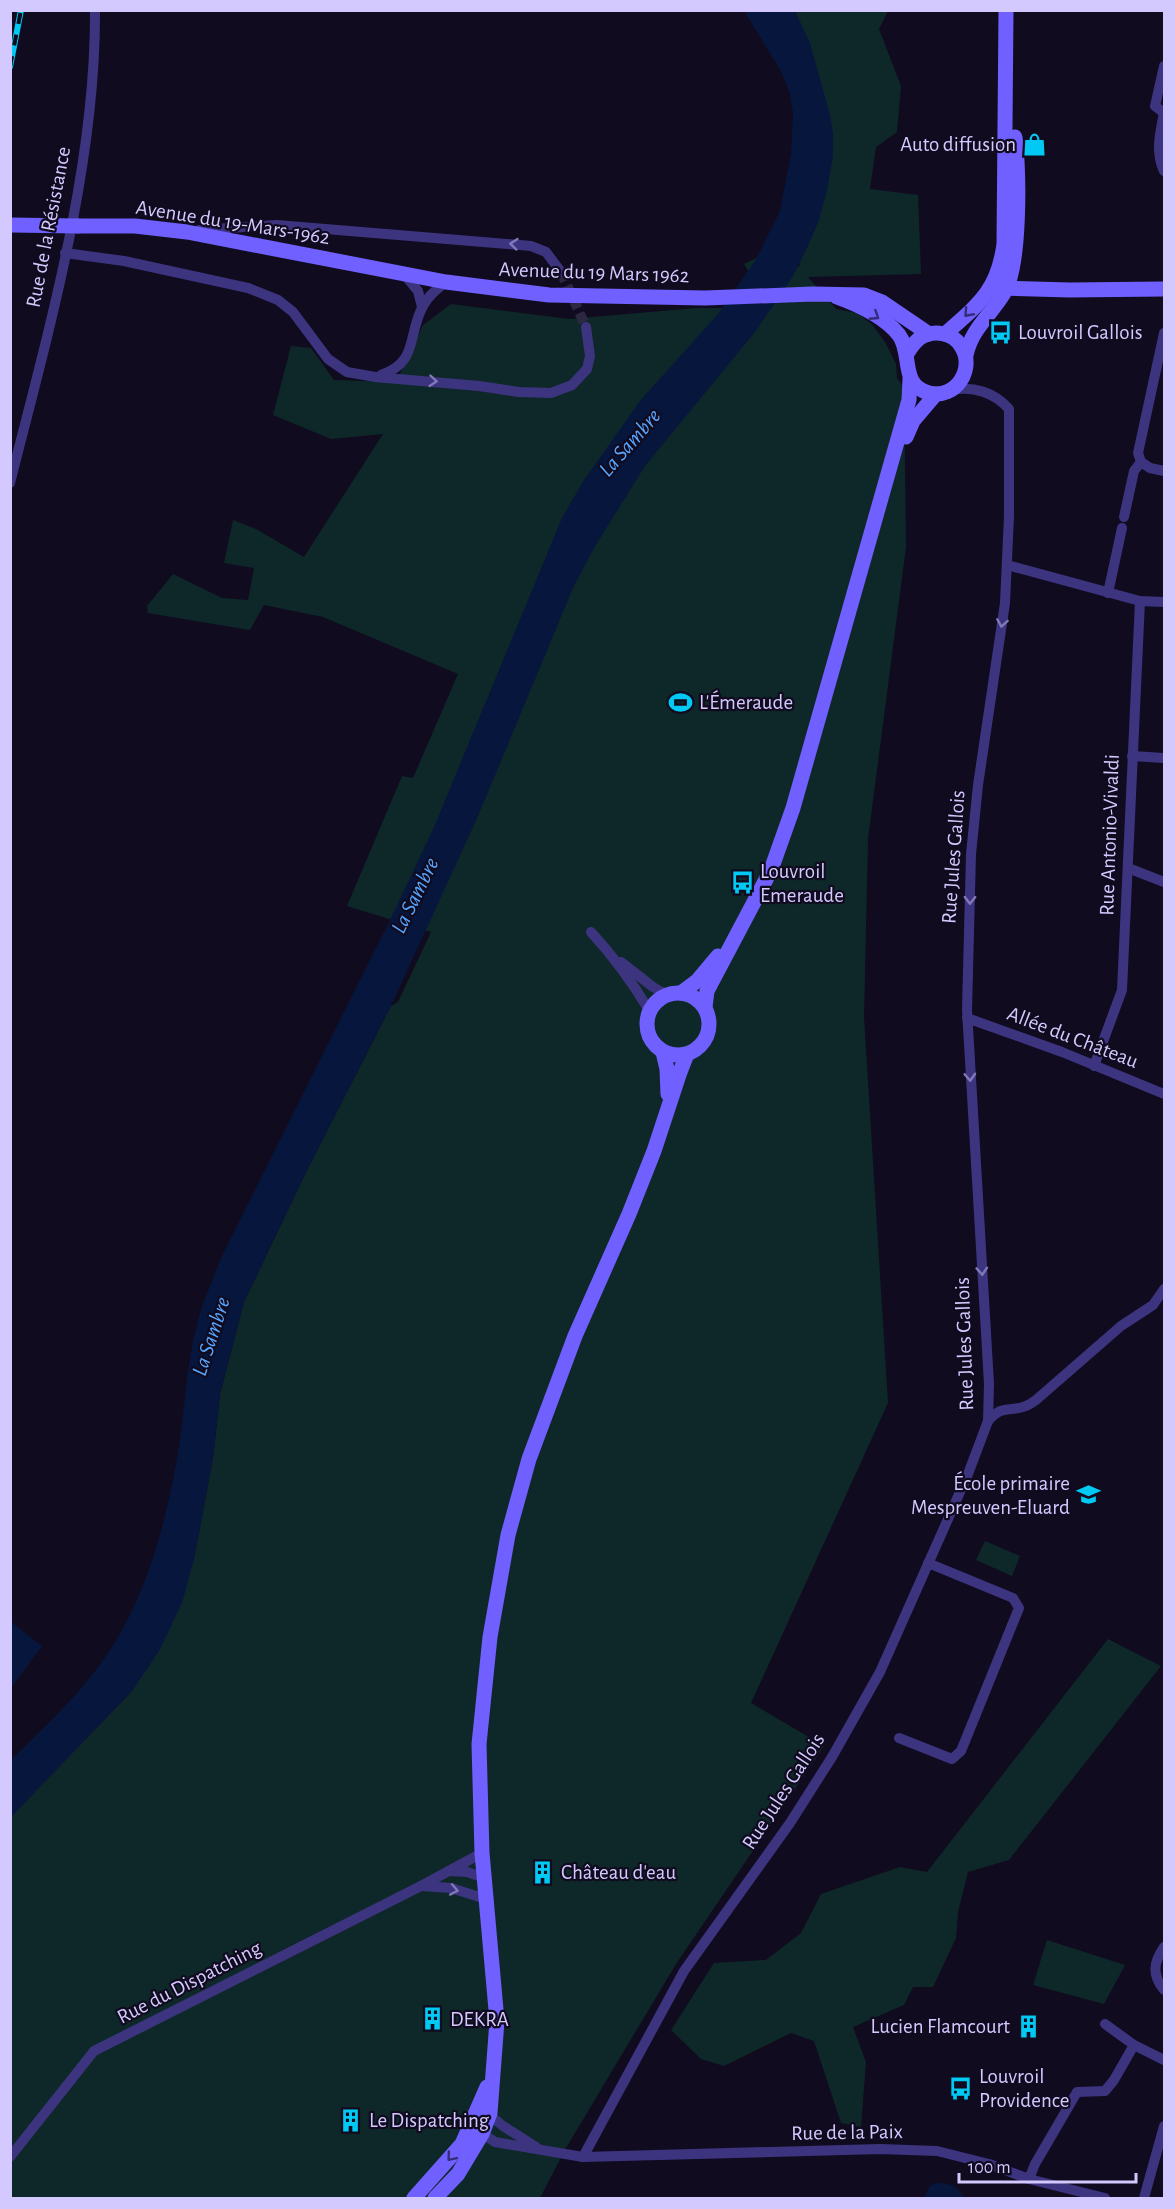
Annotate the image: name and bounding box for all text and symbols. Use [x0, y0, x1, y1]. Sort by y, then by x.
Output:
shop icon: Auto diffusion [1021, 131, 1047, 157]
place label: Auto diffusion [900, 134, 1016, 155]
street label: Rue de la Résistance [23, 145, 74, 309]
street label: Avenue du 19-Mars-1962 [134, 197, 331, 248]
one-way arrow [510, 238, 519, 251]
street label: Avenue du 19 Mars 1962 [498, 259, 690, 286]
one-way arrow [964, 306, 975, 317]
one-way arrow [868, 309, 879, 320]
bus stop icon: Louvroil Gallois [987, 319, 1013, 345]
place label: Louvroil Gallois [1018, 322, 1143, 343]
one-way arrow [428, 374, 437, 387]
water label: La Sambre [595, 405, 665, 481]
one-way arrow [997, 618, 1009, 628]
sports icon: L'Émeraude [668, 689, 694, 715]
place label: L'Émeraude [699, 690, 793, 713]
street label: Rue Antonio-Vivaldi [1096, 754, 1123, 916]
street label: Rue Jules Gallois [938, 790, 969, 925]
water label: La Sambre [387, 854, 443, 937]
place label: Louvroil Emeraude [760, 861, 844, 906]
bus stop icon: Louvroil Emeraude [729, 870, 755, 896]
one-way arrow [964, 895, 976, 904]
street label: Allée du Château [1004, 1003, 1141, 1072]
one-way arrow [964, 1072, 977, 1081]
one-way arrow [975, 1267, 988, 1276]
street label: Rue Jules Gallois [952, 1277, 977, 1411]
water label: La Sambre [188, 1294, 234, 1378]
place label: École primaire Mespreuven-Eluard [911, 1471, 1070, 1518]
school or university icon: École primaire Mespreuven-Eluard [1075, 1482, 1101, 1508]
street label: Rue Jules Gallois [738, 1729, 829, 1853]
building icon: Château d'eau [530, 1859, 556, 1885]
place label: Château d'eau [561, 1862, 676, 1883]
one-way arrow [449, 1883, 459, 1896]
street label: Rue du Dispatching [114, 1937, 265, 2028]
building icon: DEKRA [419, 2006, 445, 2032]
place label: DEKRA [450, 2009, 509, 2030]
building icon: Lucien Flamcourt [1015, 2013, 1041, 2039]
place label: Lucien Flamcourt [870, 2016, 1010, 2037]
place label: Louvroil Providence [979, 2066, 1070, 2111]
bus stop icon: Louvroil Providence [948, 2075, 974, 2101]
building icon: Le Dispatching [338, 2107, 364, 2133]
place label: Le Dispatching [369, 2110, 490, 2131]
street label: Rue de la Paix [791, 2121, 903, 2144]
scale bar [959, 2146, 1136, 2184]
one-way arrow [448, 2150, 459, 2161]
text: 100 m [968, 2159, 1011, 2177]

